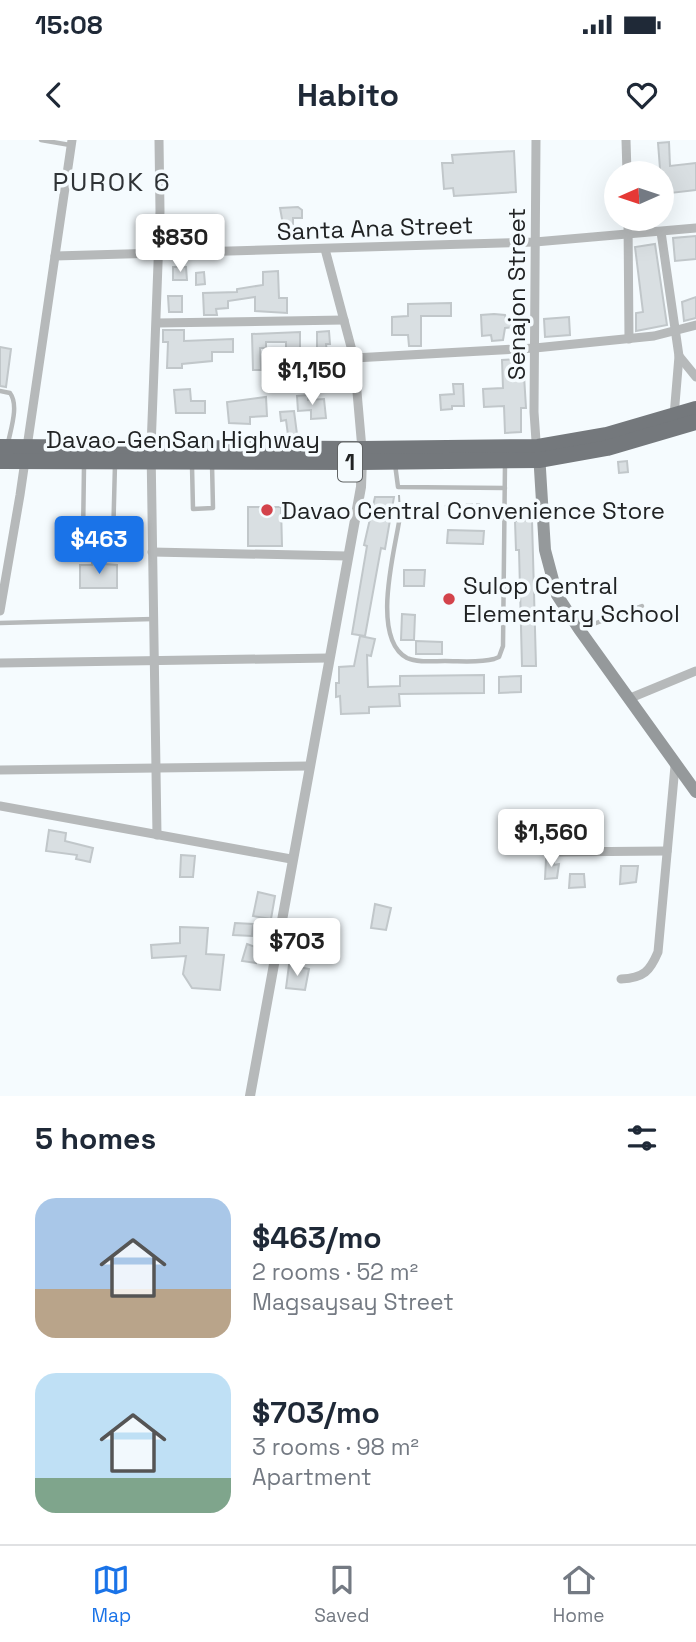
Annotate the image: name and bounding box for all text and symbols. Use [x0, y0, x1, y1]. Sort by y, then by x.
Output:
text: 15:08 [35, 8, 103, 42]
text: Habito [297, 75, 399, 115]
icon: back [35, 76, 73, 114]
icon: heart [623, 76, 661, 114]
north arrow [604, 161, 674, 231]
map controls [604, 161, 674, 231]
district label: PUROK 6 [52, 165, 172, 199]
street label: Senajon Street [501, 208, 532, 380]
street label: Santa Ana Street [276, 209, 474, 247]
pin: $830 [139, 214, 221, 274]
text: $830 [152, 222, 208, 252]
pin: $1,150 [255, 348, 369, 407]
text: $1,150 [278, 355, 347, 385]
street label: Davao-GenSan Highway [46, 424, 320, 455]
road number: 1 [338, 442, 362, 482]
place label: Davao Central Convenience Store [281, 495, 665, 526]
marker: Davao Central Convenience Store [259, 502, 275, 518]
pin: $463 [58, 516, 140, 576]
text: $463 [71, 524, 127, 554]
place label: Sulop Central Elementary School [463, 570, 680, 629]
marker: Sulop Central Elementary School [441, 591, 457, 607]
pin: $1,560 [494, 810, 608, 869]
text: $1,560 [514, 817, 588, 847]
pin: $703 [256, 918, 338, 978]
text: $703 [269, 926, 325, 956]
text: 5 homes [35, 1119, 156, 1158]
icon: filters [623, 1119, 661, 1157]
text: $463/mo [252, 1218, 382, 1257]
icon: home [91, 1226, 175, 1310]
text: 2 rooms · 52 m² [252, 1257, 418, 1287]
text: Magsaysay Street [252, 1287, 454, 1317]
text: $703/mo [252, 1393, 380, 1432]
icon: home [91, 1401, 175, 1485]
text: 3 rooms · 98 m² [252, 1432, 419, 1462]
text: Apartment [252, 1462, 372, 1492]
tab: Map [92, 1561, 131, 1628]
tab: Saved [314, 1561, 370, 1628]
tab: Home [553, 1561, 604, 1628]

